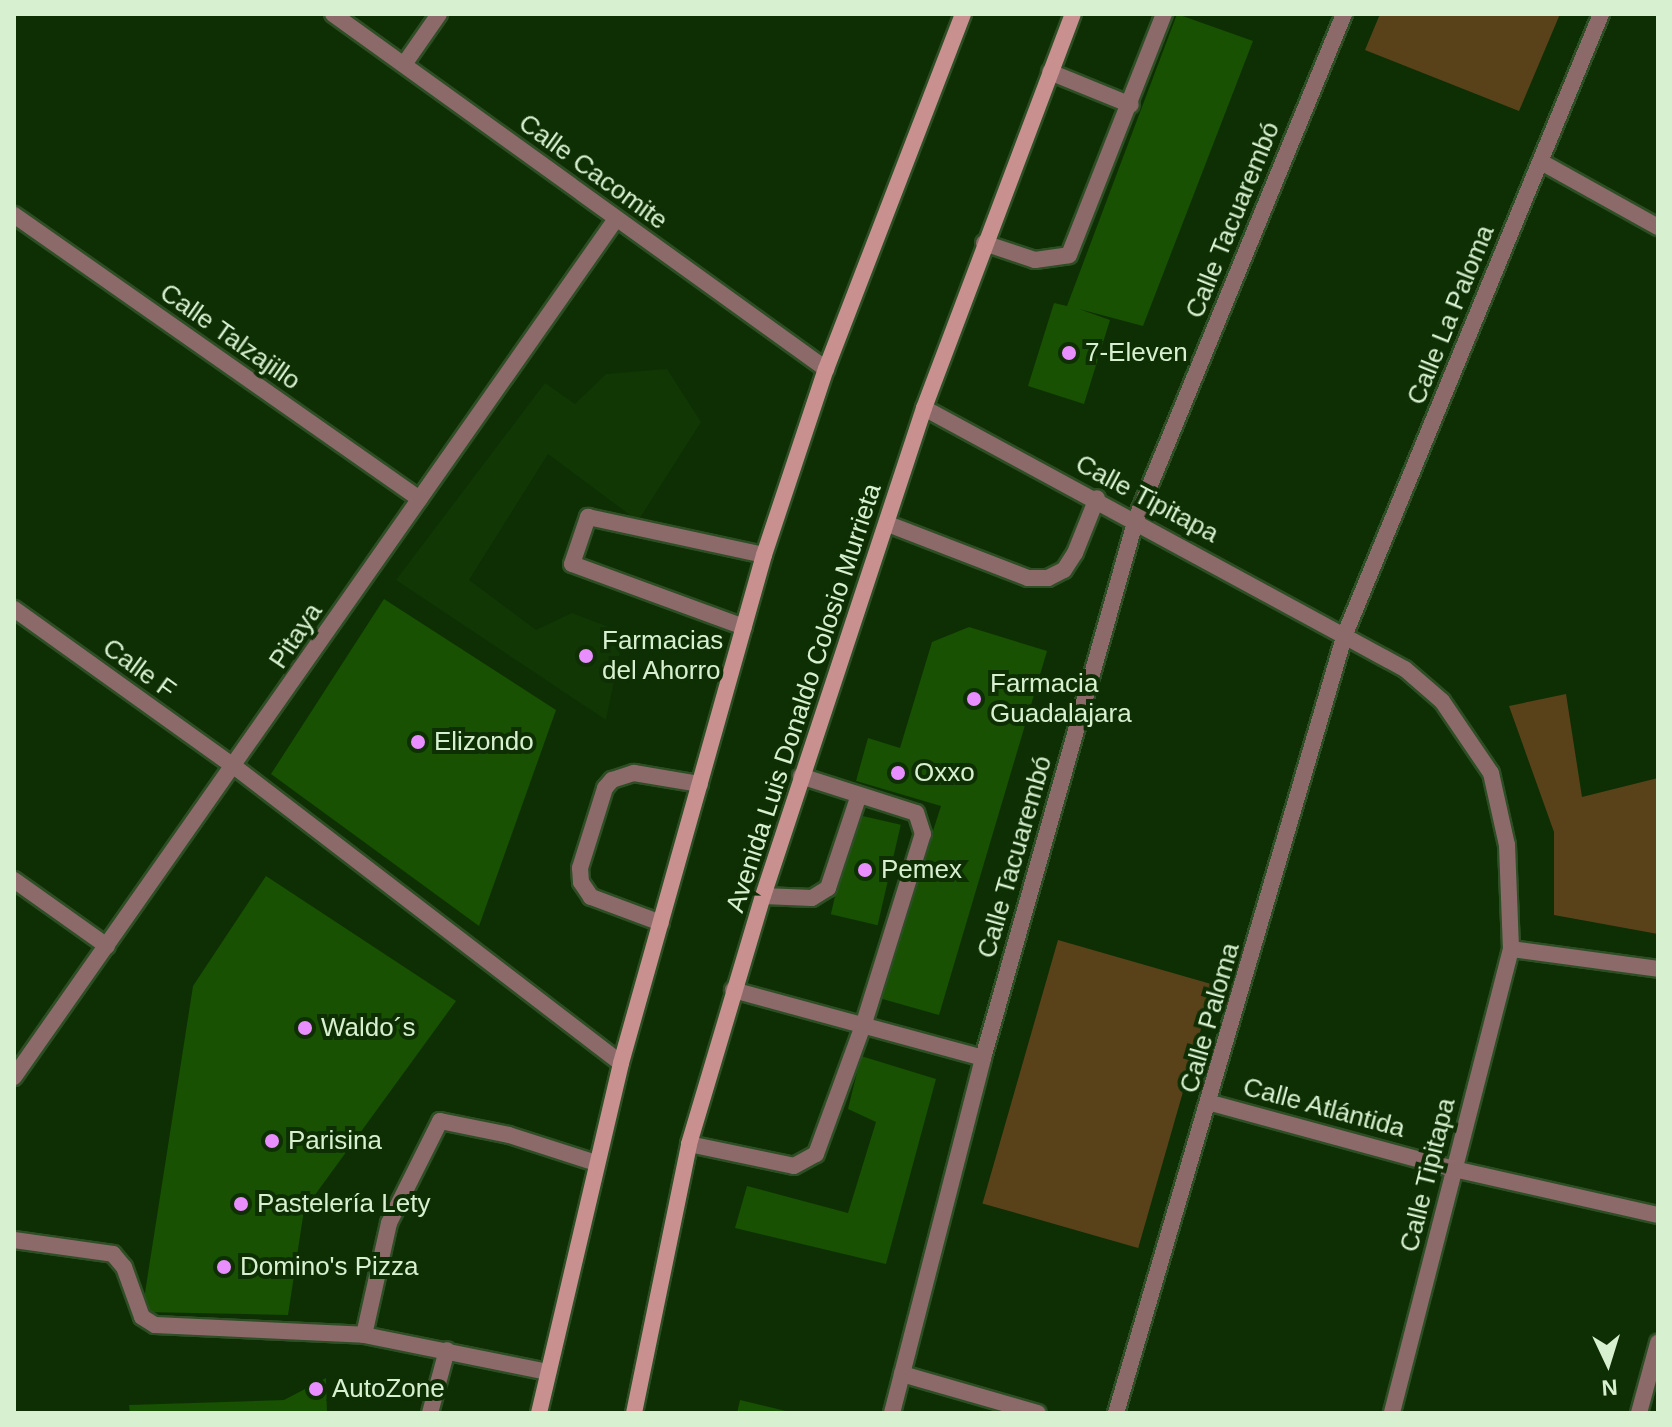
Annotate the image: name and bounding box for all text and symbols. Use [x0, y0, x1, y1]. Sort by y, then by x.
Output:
street label: Calle Cacomite [513, 108, 673, 236]
street label: Calle Tacuarembó [1179, 117, 1287, 323]
street label: Calle La Paloma [1401, 221, 1501, 409]
street label: Calle Talzajillo [154, 277, 306, 397]
place label: 7-Eleven [1085, 337, 1188, 369]
marker: 7-Eleven [1060, 344, 1078, 362]
street label: Calle Tipitapa [1070, 448, 1224, 550]
street label: Avenida Luis Donaldo Colosio Murrieta [720, 480, 888, 916]
street label: Pitaya [263, 597, 329, 675]
place label: Farmacias del Ahorro [602, 625, 723, 686]
street label: Calle F [97, 632, 181, 706]
marker: Farmacias del Ahorro [577, 647, 595, 665]
place label: Farmacia Guadalajara [990, 668, 1132, 730]
marker: Farmacia Guadalajara [965, 690, 983, 708]
place label: Elizondo [434, 726, 534, 758]
marker: Elizondo [409, 733, 427, 751]
street label: Calle Tacuarembó [971, 752, 1059, 962]
place label: Oxxo [914, 757, 975, 789]
marker: Oxxo [889, 764, 907, 782]
place label: Pemex [881, 854, 962, 886]
marker: Pemex [856, 861, 874, 879]
street label: Calle Paloma [1174, 939, 1246, 1097]
place label: Waldo´s [321, 1012, 415, 1044]
marker: Waldo´s [296, 1019, 314, 1037]
street label: Calle Atlántida [1239, 1071, 1409, 1145]
street label: Calle Tipitapa [1394, 1095, 1462, 1255]
place label: Parisina [288, 1125, 382, 1157]
marker: Parisina [263, 1132, 281, 1150]
place label: Pastelería Lety [257, 1188, 430, 1220]
marker: Pastelería Lety [232, 1195, 250, 1213]
place label: Domino's Pizza [240, 1251, 418, 1283]
marker: Domino's Pizza [215, 1258, 233, 1276]
north arrow [1568, 1323, 1648, 1403]
place label: AutoZone [332, 1373, 445, 1405]
text: N [1601, 1374, 1619, 1400]
marker: AutoZone [307, 1380, 325, 1398]

